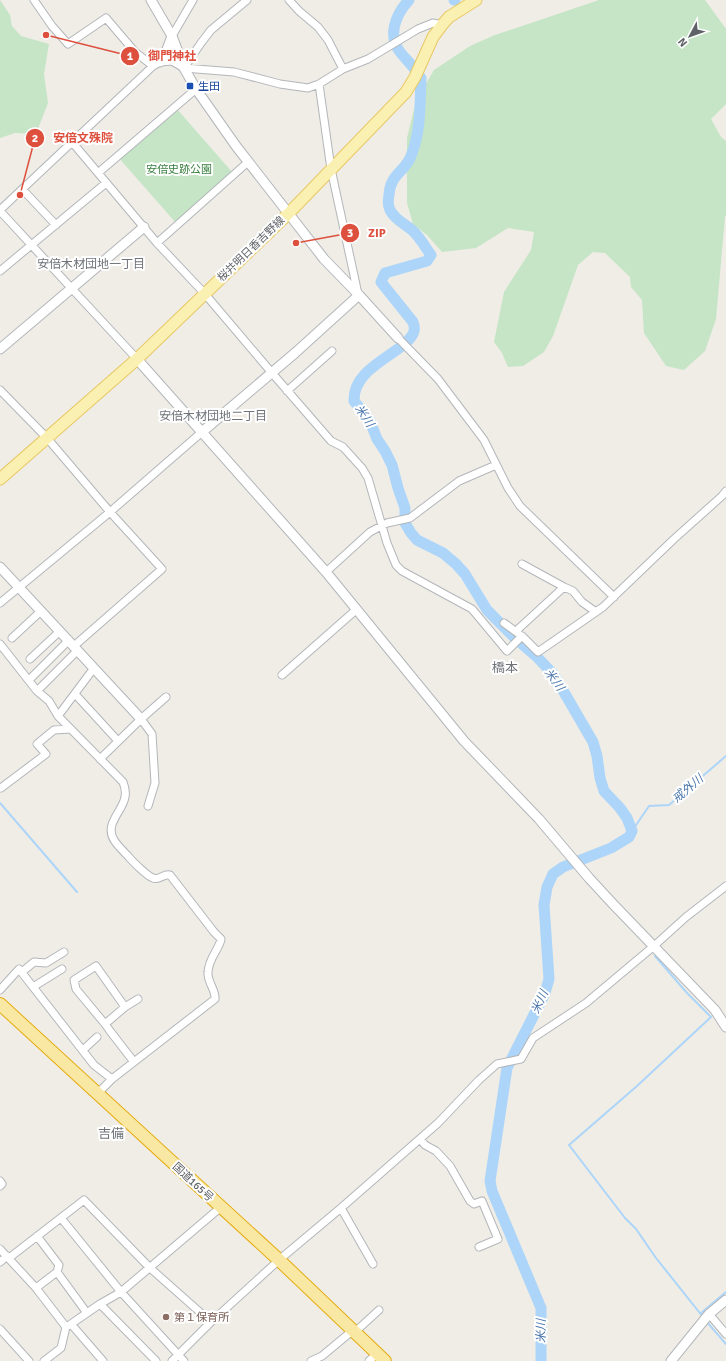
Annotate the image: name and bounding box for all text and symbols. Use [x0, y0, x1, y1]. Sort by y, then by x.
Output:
north arrow [670, 16, 710, 56]
text: N [675, 35, 690, 49]
callout: 御門神社 [120, 44, 204, 68]
text: 1 [127, 49, 134, 64]
text: 御門神社 [148, 49, 196, 64]
place label: 生田 [198, 80, 220, 93]
marker: 生田 [185, 81, 195, 91]
callout: 安倍文殊院 [25, 126, 121, 150]
text: 2 [32, 131, 38, 146]
text: 安倍文殊院 [53, 131, 113, 146]
park label: 安倍史跡公園 [146, 163, 212, 176]
street label: 桜井明日香吉野線 [215, 214, 287, 284]
callout: ZIP [340, 221, 394, 245]
text: 3 [347, 226, 353, 241]
text: ZIP [368, 226, 386, 241]
district label: 安倍木材団地一丁目 [37, 257, 145, 272]
water label: 米川 [351, 402, 378, 432]
district label: 安倍木材団地二丁目 [159, 409, 267, 424]
district label: 橋本 [492, 660, 518, 676]
water label: 米川 [541, 666, 568, 696]
water label: 戒外川 [669, 770, 708, 806]
water label: 米川 [528, 986, 553, 1016]
district label: 吉備 [98, 1126, 124, 1142]
street label: 国道165号 [170, 1160, 216, 1204]
place label: 第１保育所 [174, 1311, 230, 1324]
marker: 第１保育所 [161, 1312, 171, 1322]
water label: 米川 [534, 1317, 549, 1343]

